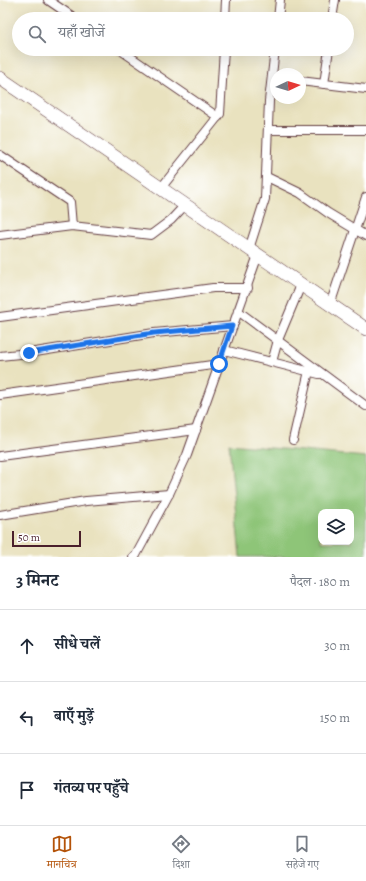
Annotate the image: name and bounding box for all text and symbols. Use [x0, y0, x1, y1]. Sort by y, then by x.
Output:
search box [12, 12, 354, 56]
text: यहाँ खोजें [58, 22, 105, 42]
icon: search [26, 23, 48, 45]
north arrow [270, 68, 306, 104]
route end [20, 344, 38, 362]
route start [210, 355, 228, 373]
map controls [318, 509, 354, 545]
button: layers [318, 509, 354, 545]
scale bar [12, 529, 81, 548]
text: 50 m [18, 530, 40, 545]
text: 3 मिनट [16, 569, 58, 592]
text: पैदल · 180 m [290, 573, 350, 590]
text: सीधे चलें [54, 634, 100, 654]
icon: ahead [16, 635, 38, 657]
text: 30 m [324, 637, 350, 654]
text: बाएँ मुड़ें [54, 706, 94, 726]
icon: left [16, 707, 38, 729]
text: 150 m [320, 709, 350, 726]
text: गंतव्य पर पहुँचे [54, 778, 129, 798]
icon: arrive [16, 779, 38, 801]
tab: मानचित्र [47, 833, 77, 875]
tab: दिशा [170, 833, 192, 875]
tab: सहेजे गए [286, 833, 319, 875]

